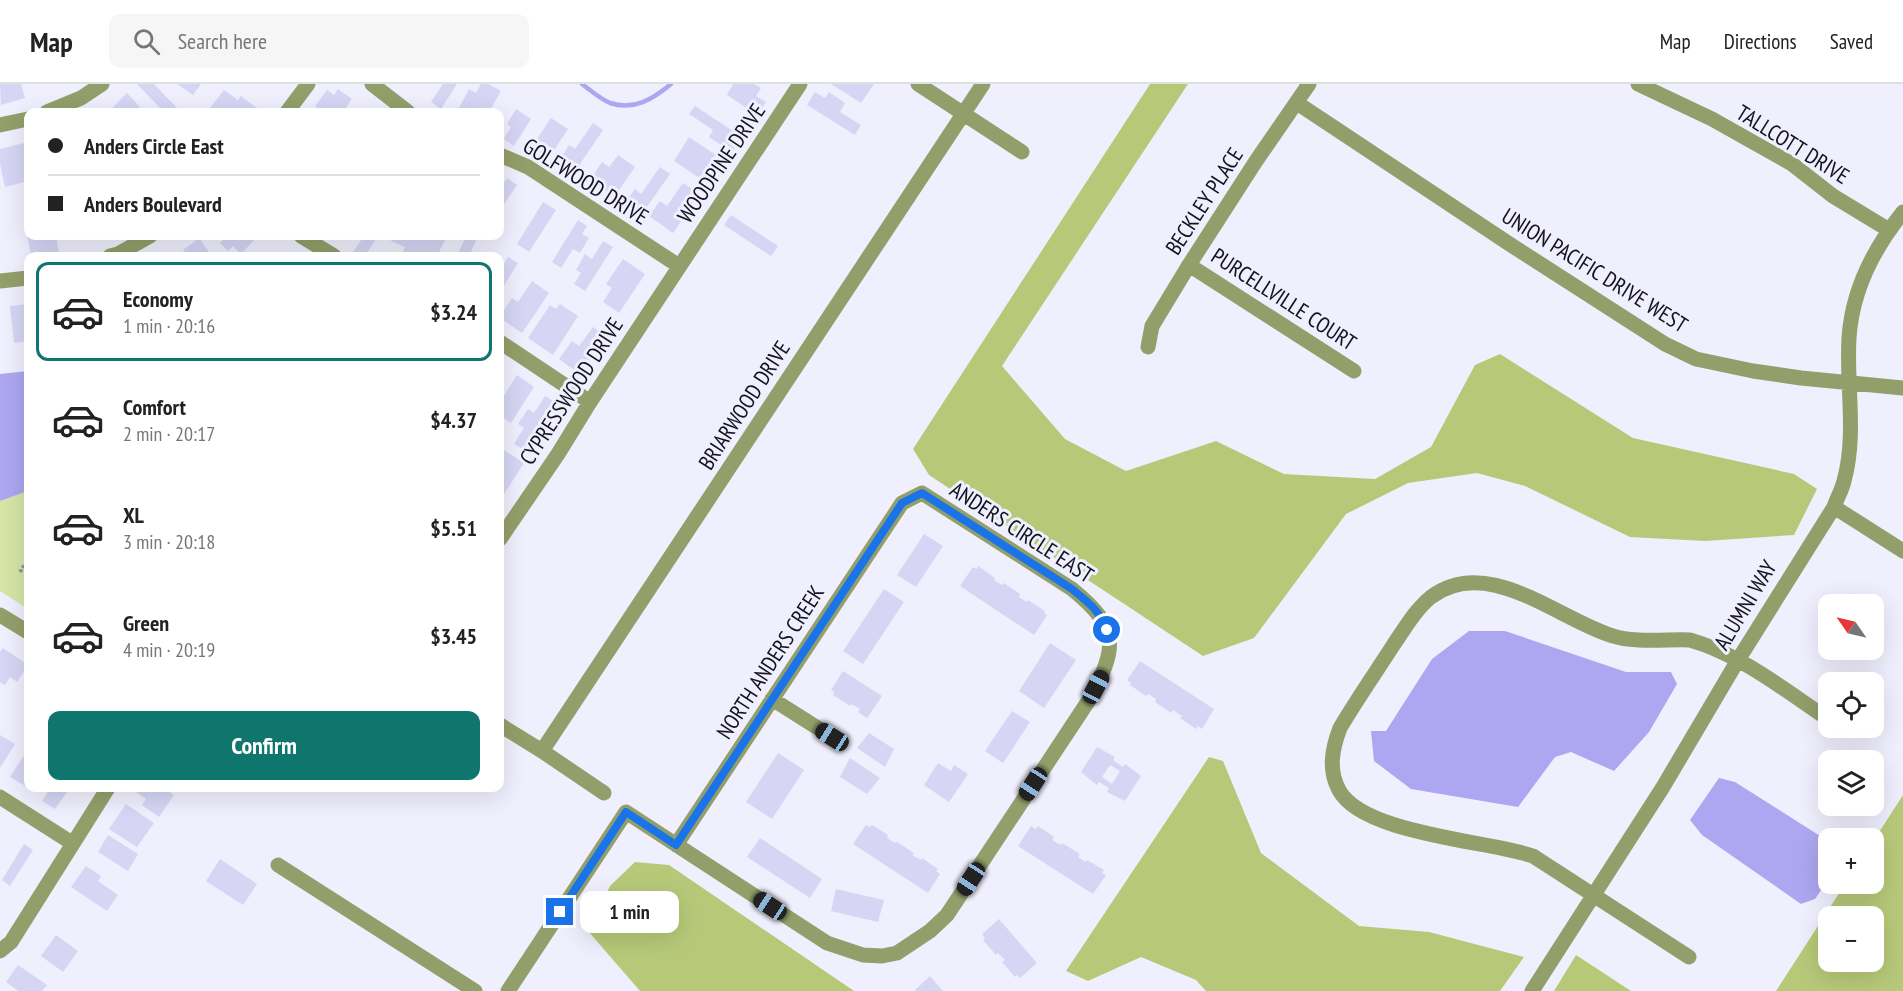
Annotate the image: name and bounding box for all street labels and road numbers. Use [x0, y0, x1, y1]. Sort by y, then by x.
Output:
street label: WOODPINE DRIVE [671, 98, 771, 228]
street label: TALLCOTT DRIVE [1731, 98, 1855, 190]
street label: GOLFWOOD DRIVE [518, 131, 654, 231]
street label: BECKLEY PLACE [1159, 142, 1249, 260]
street label: UNION PACIFIC DRIVE WEST [1497, 201, 1693, 339]
street label: PURCELLVILLE COURT [1206, 242, 1362, 356]
street label: CYPRESSWOOD DRIVE [513, 312, 629, 470]
street label: BRIARWOOD DRIVE [692, 335, 796, 475]
street label: ANDERS CIRCLE EAST [945, 475, 1099, 589]
street label: ALUMNI WAY [1707, 555, 1783, 655]
street label: NORTH ANDERS CREEK [710, 580, 830, 744]

